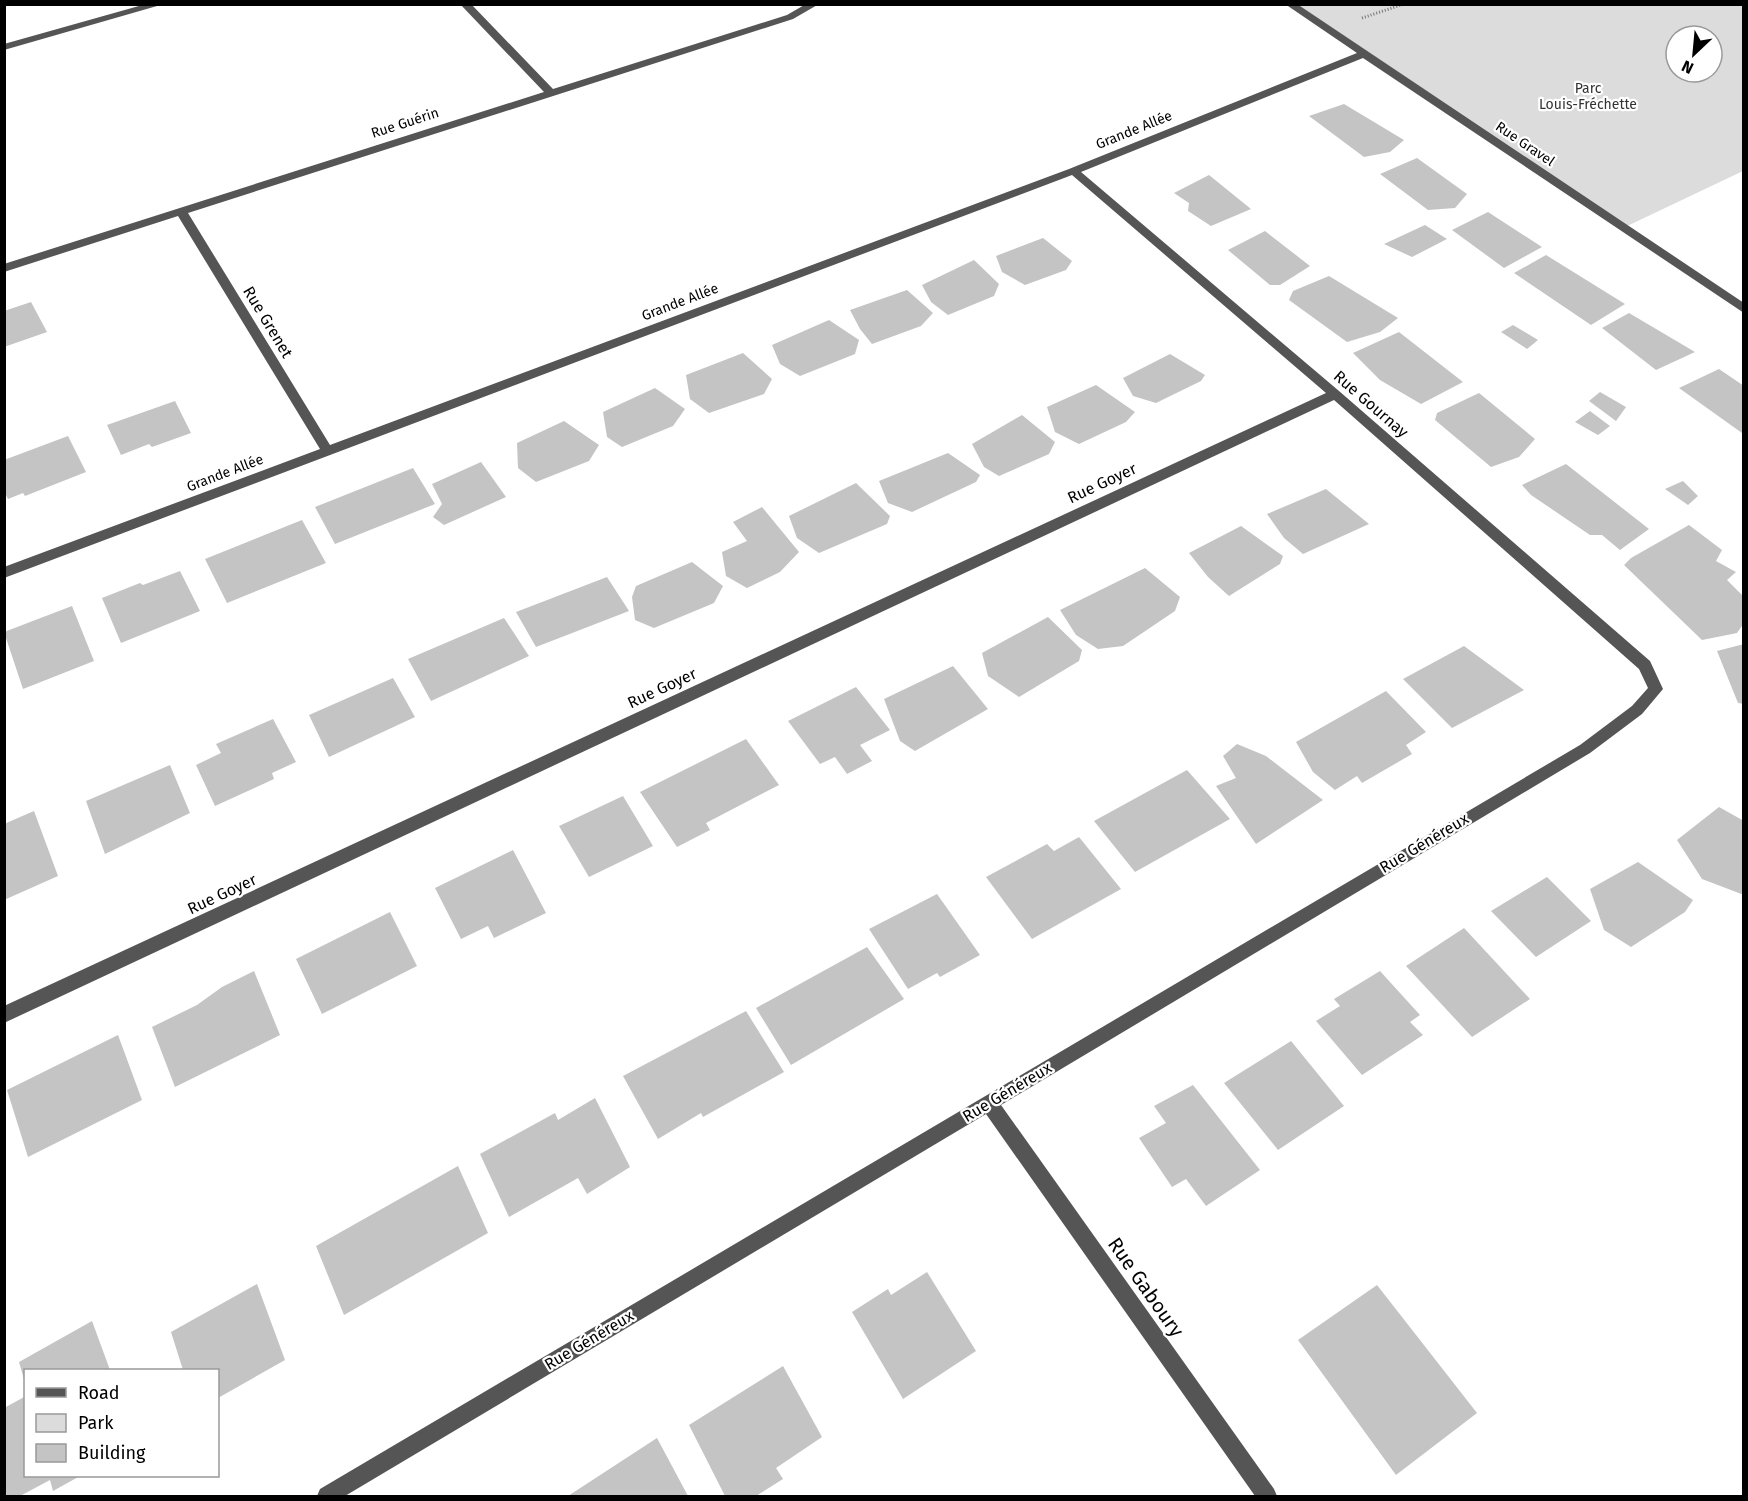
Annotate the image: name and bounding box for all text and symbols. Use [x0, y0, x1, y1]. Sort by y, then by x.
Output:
north arrow [1664, 24, 1724, 84]
text: N [1679, 56, 1697, 78]
park label: Parc Louis-Fréchette [1539, 80, 1637, 113]
street label: Rue Guérin [369, 104, 441, 142]
street label: Grande Allée [1093, 107, 1175, 153]
street label: Rue Gravel [1492, 118, 1558, 170]
street label: Grande Allée [639, 280, 721, 324]
street label: Rue Grenet [239, 283, 297, 362]
street label: Rue Gournay [1330, 366, 1412, 442]
street label: Grande Allée [184, 451, 266, 495]
street label: Rue Goyer [1064, 458, 1140, 507]
street label: Rue Goyer [624, 663, 700, 712]
street label: Rue Généreux [1376, 809, 1472, 877]
street label: Rue Goyer [184, 869, 260, 918]
street label: Rue Généreux [959, 1058, 1055, 1126]
street label: Rue Gaboury [1103, 1233, 1189, 1342]
street label: Rue Généreux [541, 1306, 637, 1374]
legend [24, 1369, 219, 1477]
text: Road [78, 1382, 120, 1404]
text: Park [78, 1412, 114, 1434]
text: Building [78, 1442, 146, 1464]

